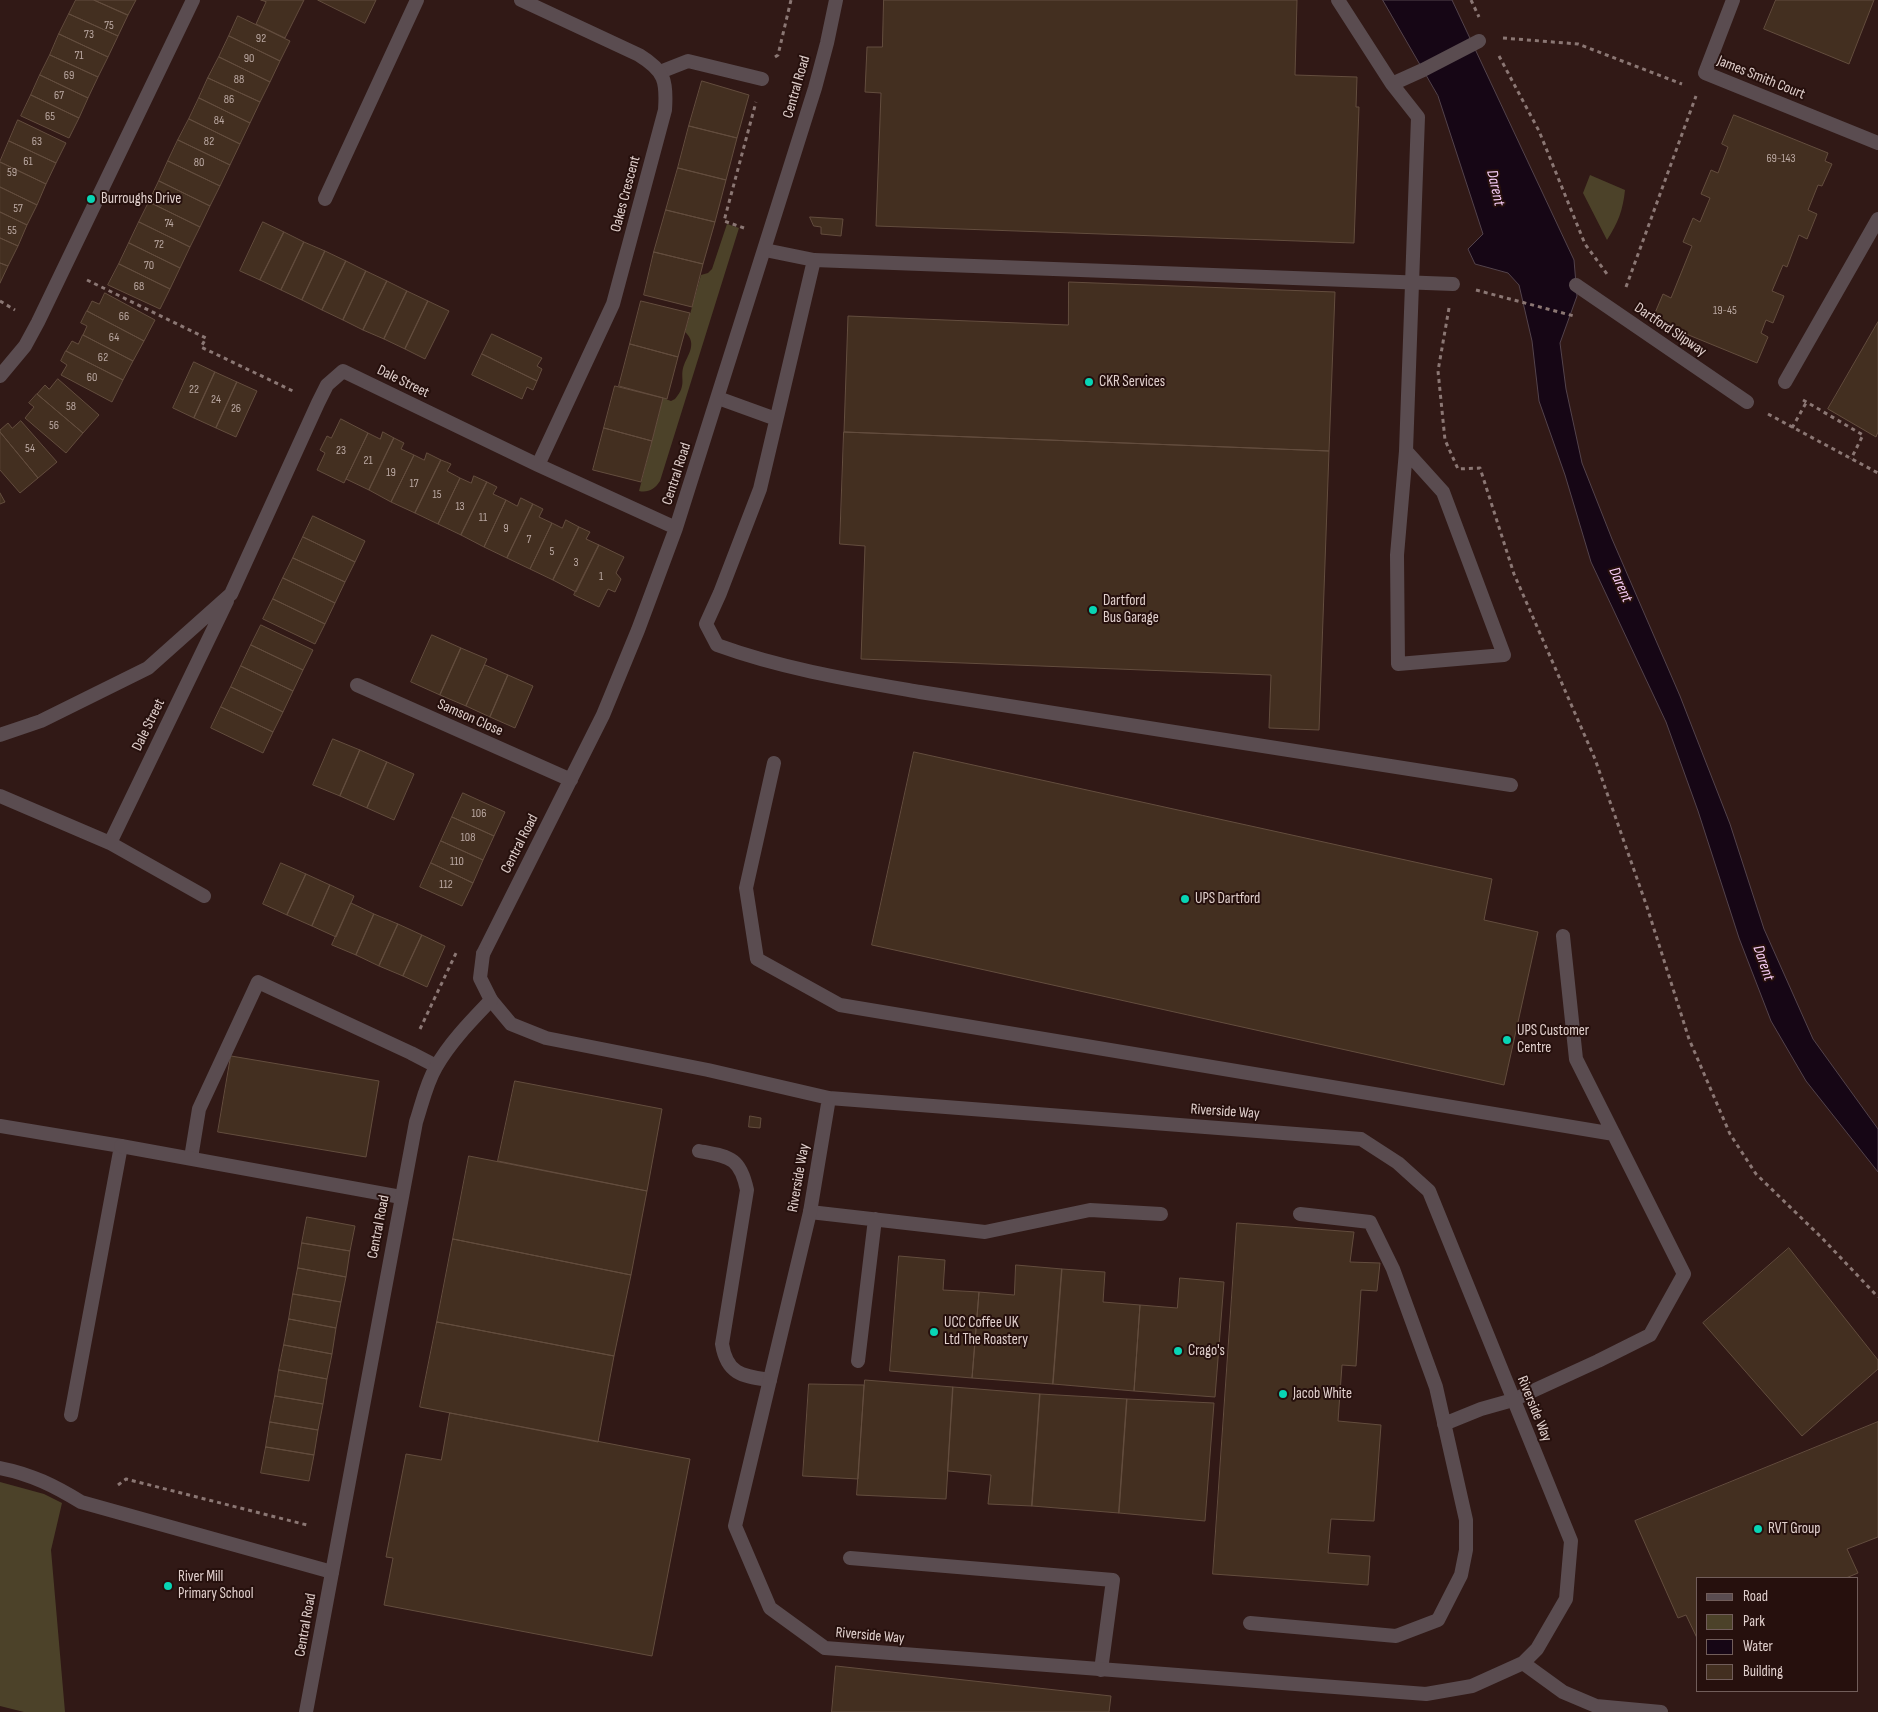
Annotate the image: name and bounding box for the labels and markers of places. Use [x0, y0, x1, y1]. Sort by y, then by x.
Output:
place label: Burroughs Drive [101, 190, 181, 208]
marker: Burroughs Drive [85, 193, 97, 205]
place label: CKR Services [1099, 373, 1165, 391]
marker: CKR Services [1083, 376, 1095, 388]
place label: Dartford Bus Garage [1103, 592, 1159, 627]
marker: Dartford Bus Garage [1087, 604, 1099, 616]
place label: UPS Dartford [1195, 890, 1260, 908]
marker: UPS Dartford [1179, 893, 1191, 905]
place label: UPS Customer Centre [1517, 1022, 1589, 1057]
marker: UPS Customer Centre [1501, 1034, 1513, 1046]
place label: UCC Coffee UK Ltd The Roastery [944, 1314, 1028, 1349]
marker: UCC Coffee UK Ltd The Roastery [928, 1326, 940, 1338]
place label: Crago's [1188, 1342, 1225, 1360]
marker: Crago's [1172, 1345, 1184, 1357]
place label: Jacob White [1293, 1385, 1352, 1403]
marker: Jacob White [1277, 1388, 1289, 1400]
place label: RVT Group [1768, 1520, 1820, 1538]
marker: RVT Group [1752, 1523, 1764, 1535]
place label: River Mill Primary School [178, 1568, 254, 1603]
marker: River Mill Primary School [162, 1580, 174, 1592]

